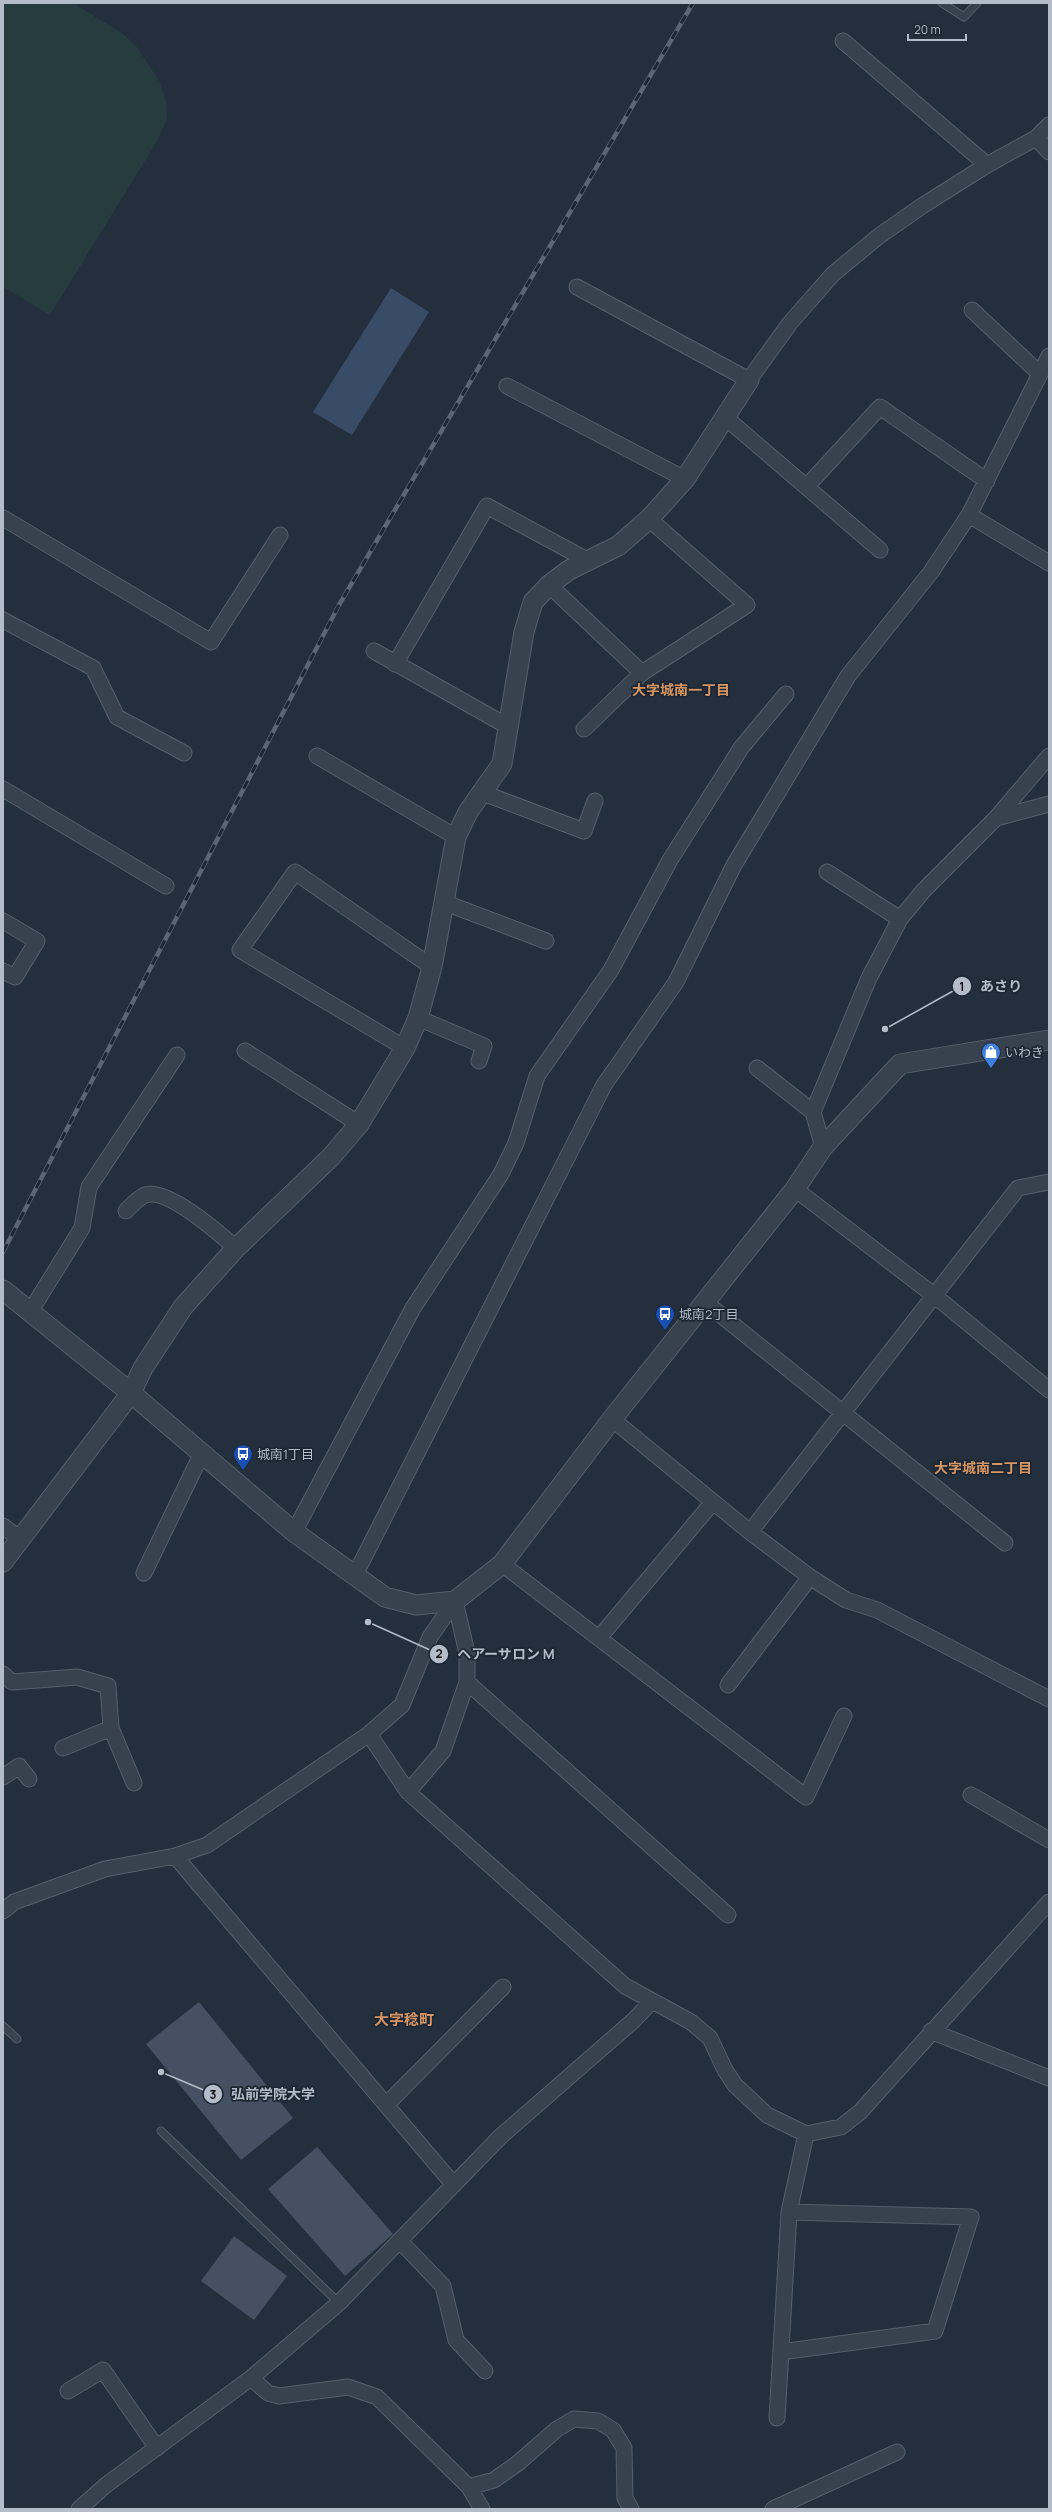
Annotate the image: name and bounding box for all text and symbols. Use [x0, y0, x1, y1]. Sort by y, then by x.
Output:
scale bar [908, 16, 966, 42]
text: 20 m [914, 21, 941, 38]
district label: 大字城南一丁目 [632, 680, 730, 699]
callout: あさり [952, 973, 1030, 999]
text: あさり [980, 976, 1022, 995]
text: 1 [959, 978, 965, 995]
shop icon: いわき [980, 1041, 1002, 1069]
place label: いわき [1005, 1043, 1044, 1061]
bus stop icon: 城南2丁目 [654, 1303, 676, 1331]
place label: 城南2丁目 [679, 1305, 738, 1323]
bus stop icon: 城南1丁目 [232, 1443, 254, 1471]
place label: 城南1丁目 [257, 1445, 314, 1463]
district label: 大字城南二丁目 [934, 1458, 1032, 1477]
callout: ヘアーサロン M [429, 1641, 563, 1667]
text: ヘアーサロン M [457, 1644, 555, 1663]
text: 2 [435, 1645, 443, 1662]
district label: 大字稔町 [374, 2009, 434, 2030]
callout: 弘前学院大学 [203, 2081, 323, 2107]
text: 弘前学院大学 [231, 2084, 315, 2103]
text: 3 [210, 2086, 217, 2103]

